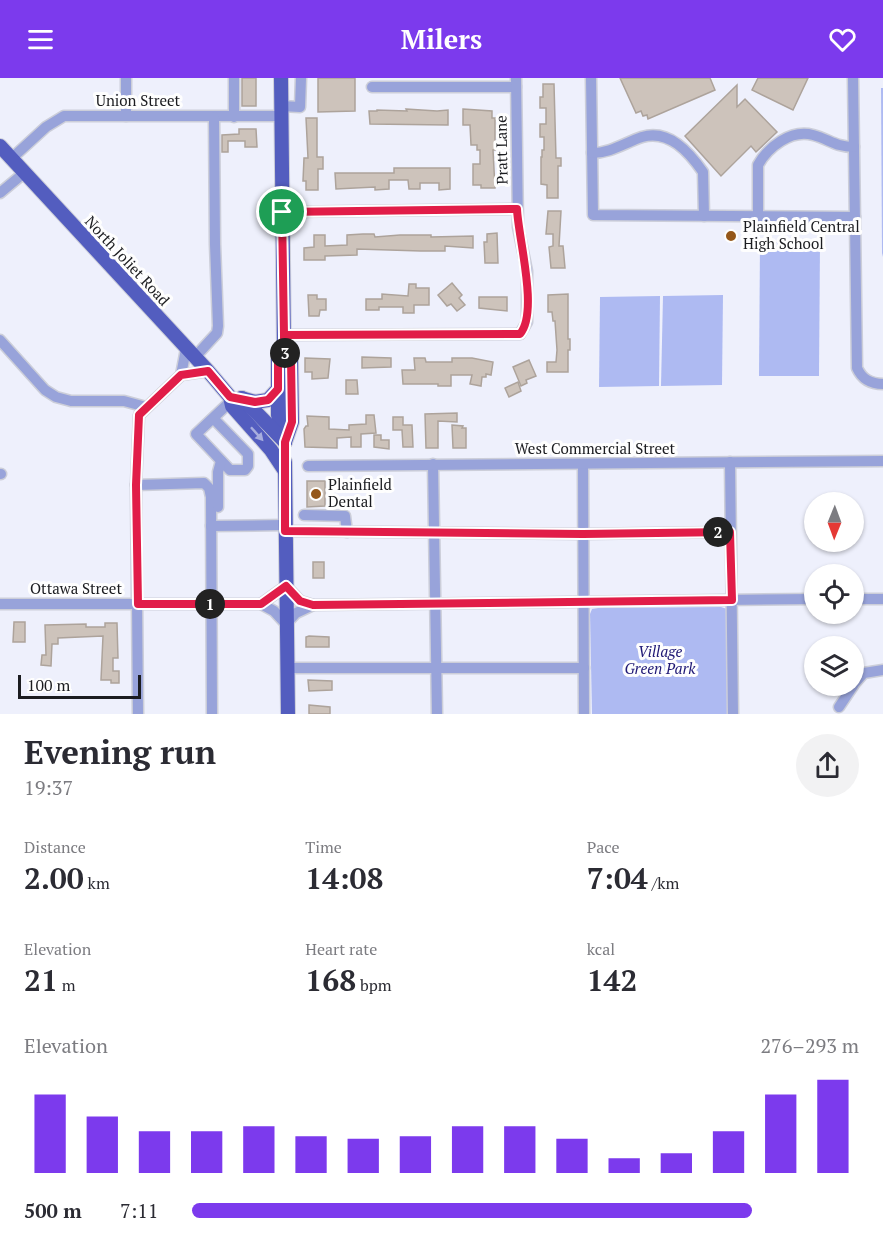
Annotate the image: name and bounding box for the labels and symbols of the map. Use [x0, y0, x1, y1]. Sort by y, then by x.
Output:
street label: Union Street [96, 90, 181, 110]
street label: Pratt Lane [490, 115, 512, 185]
pin [256, 186, 307, 237]
street label: North Joliet Road [81, 211, 175, 309]
place label: Plainfield Central High School [743, 216, 860, 253]
marker: Plainfield Central High School [724, 229, 738, 243]
pin: 3 [270, 338, 300, 368]
one-way arrow [250, 426, 263, 441]
street label: West Commercial Street [515, 438, 676, 458]
place label: Plainfield Dental [328, 474, 392, 511]
marker: Plainfield Dental [309, 487, 323, 501]
north arrow [804, 492, 864, 552]
pin: 2 [703, 517, 733, 547]
street label: Ottawa Street [30, 578, 122, 598]
pin: 1 [195, 589, 225, 619]
park label: Village Green Park [624, 641, 696, 678]
scale bar [18, 672, 141, 700]

